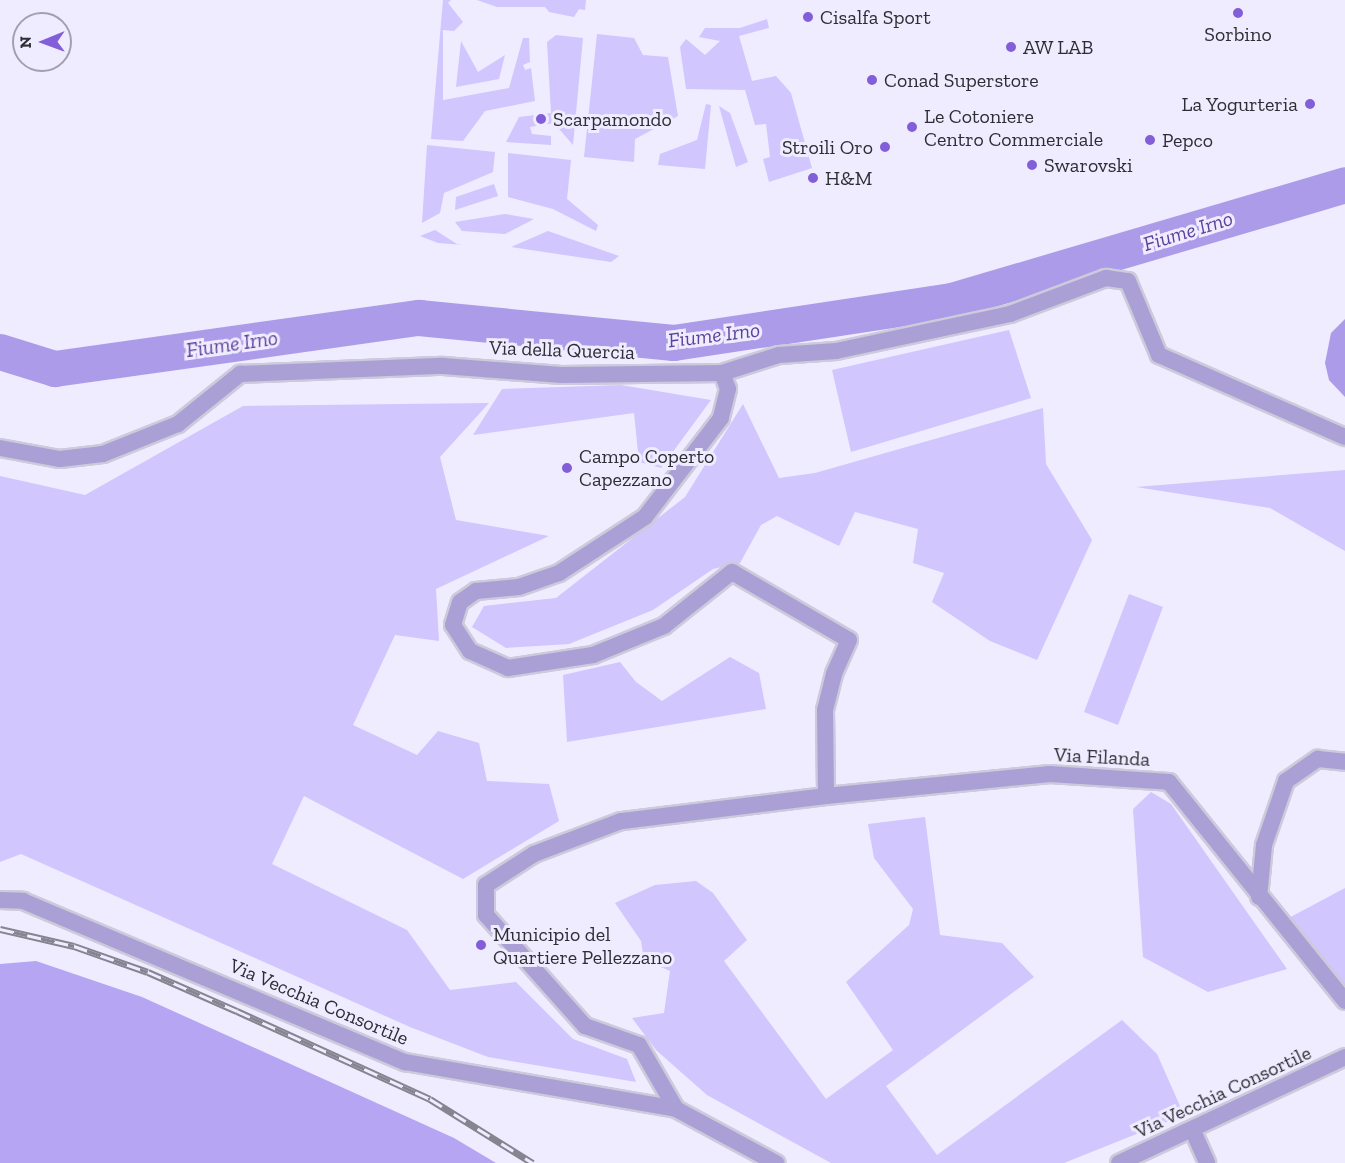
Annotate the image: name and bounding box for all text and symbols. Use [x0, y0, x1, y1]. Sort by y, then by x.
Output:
place label: Cisalfa Sport [820, 5, 931, 29]
marker: Sorbino [1231, 6, 1245, 20]
marker: Cisalfa Sport [801, 10, 815, 24]
north arrow [12, 12, 72, 72]
place label: Sorbino [1204, 22, 1272, 46]
place label: AW LAB [1023, 35, 1094, 59]
text: N [16, 36, 35, 49]
marker: AW LAB [1004, 40, 1018, 54]
place label: Conad Superstore [884, 68, 1039, 92]
marker: Conad Superstore [865, 73, 879, 87]
place label: La Yogurteria [1181, 92, 1298, 116]
marker: La Yogurteria [1303, 97, 1317, 111]
place label: Le Cotoniere Centro Commerciale [924, 104, 1103, 151]
place label: Scarpamondo [553, 107, 672, 131]
marker: Scarpamondo [534, 112, 548, 126]
marker: Le Cotoniere Centro Commerciale [905, 120, 919, 134]
place label: Pepco [1162, 128, 1213, 152]
marker: Pepco [1143, 133, 1157, 147]
place label: Stroili Oro [782, 135, 873, 159]
marker: Stroili Oro [878, 140, 892, 154]
place label: Swarovski [1044, 153, 1133, 177]
marker: Swarovski [1025, 158, 1039, 172]
place label: H&M [825, 166, 872, 190]
marker: H&M [806, 171, 820, 185]
water label: Fiume Irno [1140, 205, 1236, 257]
water label: Fiume Irno [667, 317, 761, 353]
water label: Fiume Irno [184, 325, 280, 363]
street label: Via della Quercia [489, 335, 635, 365]
place label: Campo Coperto Capezzano [579, 444, 714, 491]
marker: Campo Coperto Capezzano [560, 461, 574, 475]
street label: Via Filanda [1053, 742, 1151, 772]
place label: Municipio del Quartiere Pellezzano [493, 922, 672, 969]
marker: Municipio del Quartiere Pellezzano [474, 938, 488, 952]
street label: Via Vecchia Consortile [226, 953, 412, 1051]
street label: Via Vecchia Consortile [1131, 1040, 1315, 1144]

